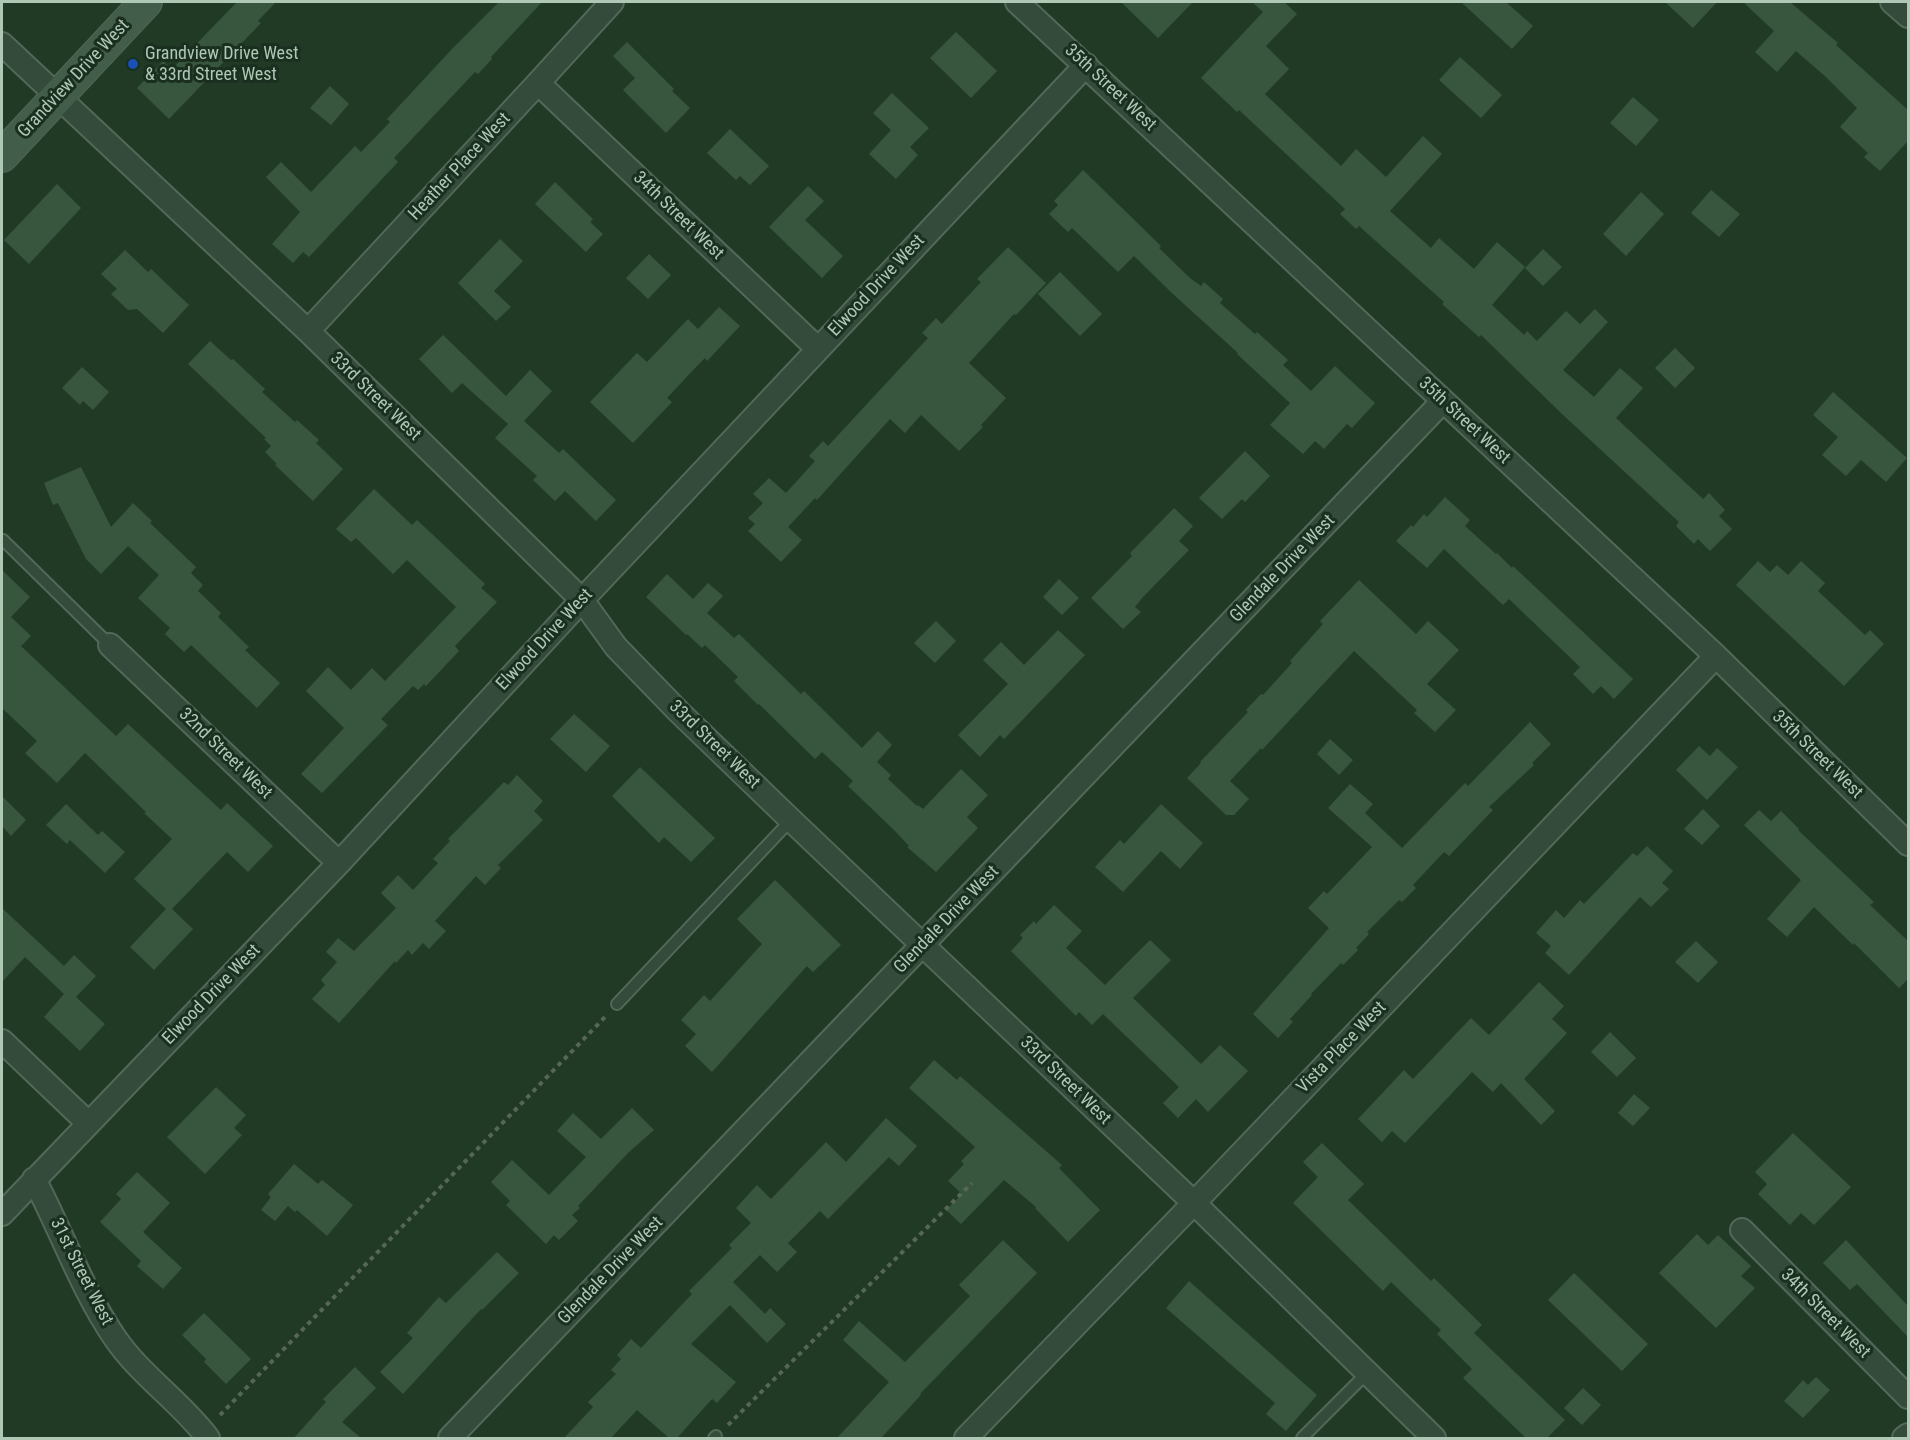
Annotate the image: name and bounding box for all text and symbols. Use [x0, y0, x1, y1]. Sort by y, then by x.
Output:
street label: Grandview Drive West [14, 15, 134, 143]
street label: 35th Street West [1060, 40, 1160, 136]
place label: Grandview Drive West & 33rd Street West [145, 43, 299, 86]
marker: Grandview Drive West & 33rd Street West [126, 57, 140, 71]
street label: Heather Place West [405, 109, 515, 225]
street label: 34th Street West [628, 167, 728, 265]
street label: Elwood Drive West [824, 231, 930, 341]
street label: 33rd Street West [325, 348, 425, 446]
street label: 35th Street West [1414, 373, 1514, 469]
street label: Glendale Drive West [1226, 511, 1340, 627]
street label: Elwood Drive West [492, 585, 598, 695]
street label: 33rd Street West [664, 696, 764, 794]
street label: 32nd Street West [174, 704, 276, 804]
street label: 35th Street West [1767, 706, 1867, 804]
street label: Glendale Drive West [890, 862, 1004, 978]
street label: Elwood Drive West [159, 940, 265, 1050]
street label: Vista Place West [1293, 998, 1391, 1098]
street label: 33rd Street West [1015, 1032, 1115, 1130]
street label: Glendale Drive West [554, 1213, 668, 1329]
street label: 31st Street West [45, 1215, 117, 1329]
street label: 34th Street West [1776, 1265, 1874, 1363]

